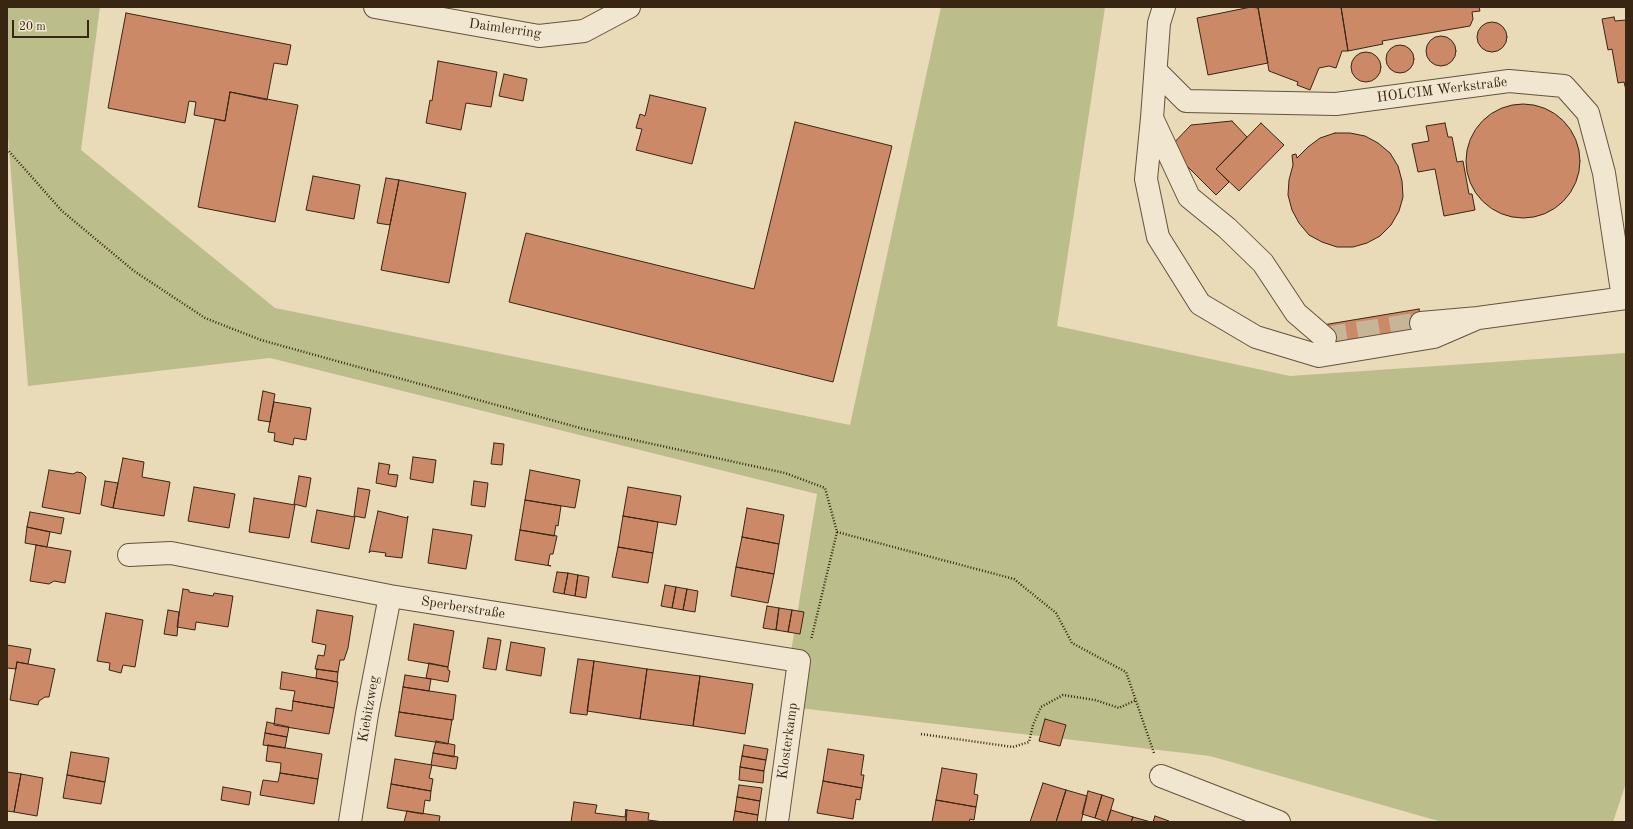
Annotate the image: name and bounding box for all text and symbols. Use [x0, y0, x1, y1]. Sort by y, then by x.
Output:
scale bar [14, 12, 91, 38]
street label: Daimlerring [468, 16, 542, 42]
text: 20 m [19, 21, 46, 33]
street label: HOLCIM Werkstraße [1376, 74, 1508, 106]
street label: Sperberstraße [420, 593, 506, 623]
street label: Kiebitzweg [355, 675, 383, 743]
street label: Klosterkamp [774, 702, 802, 780]

